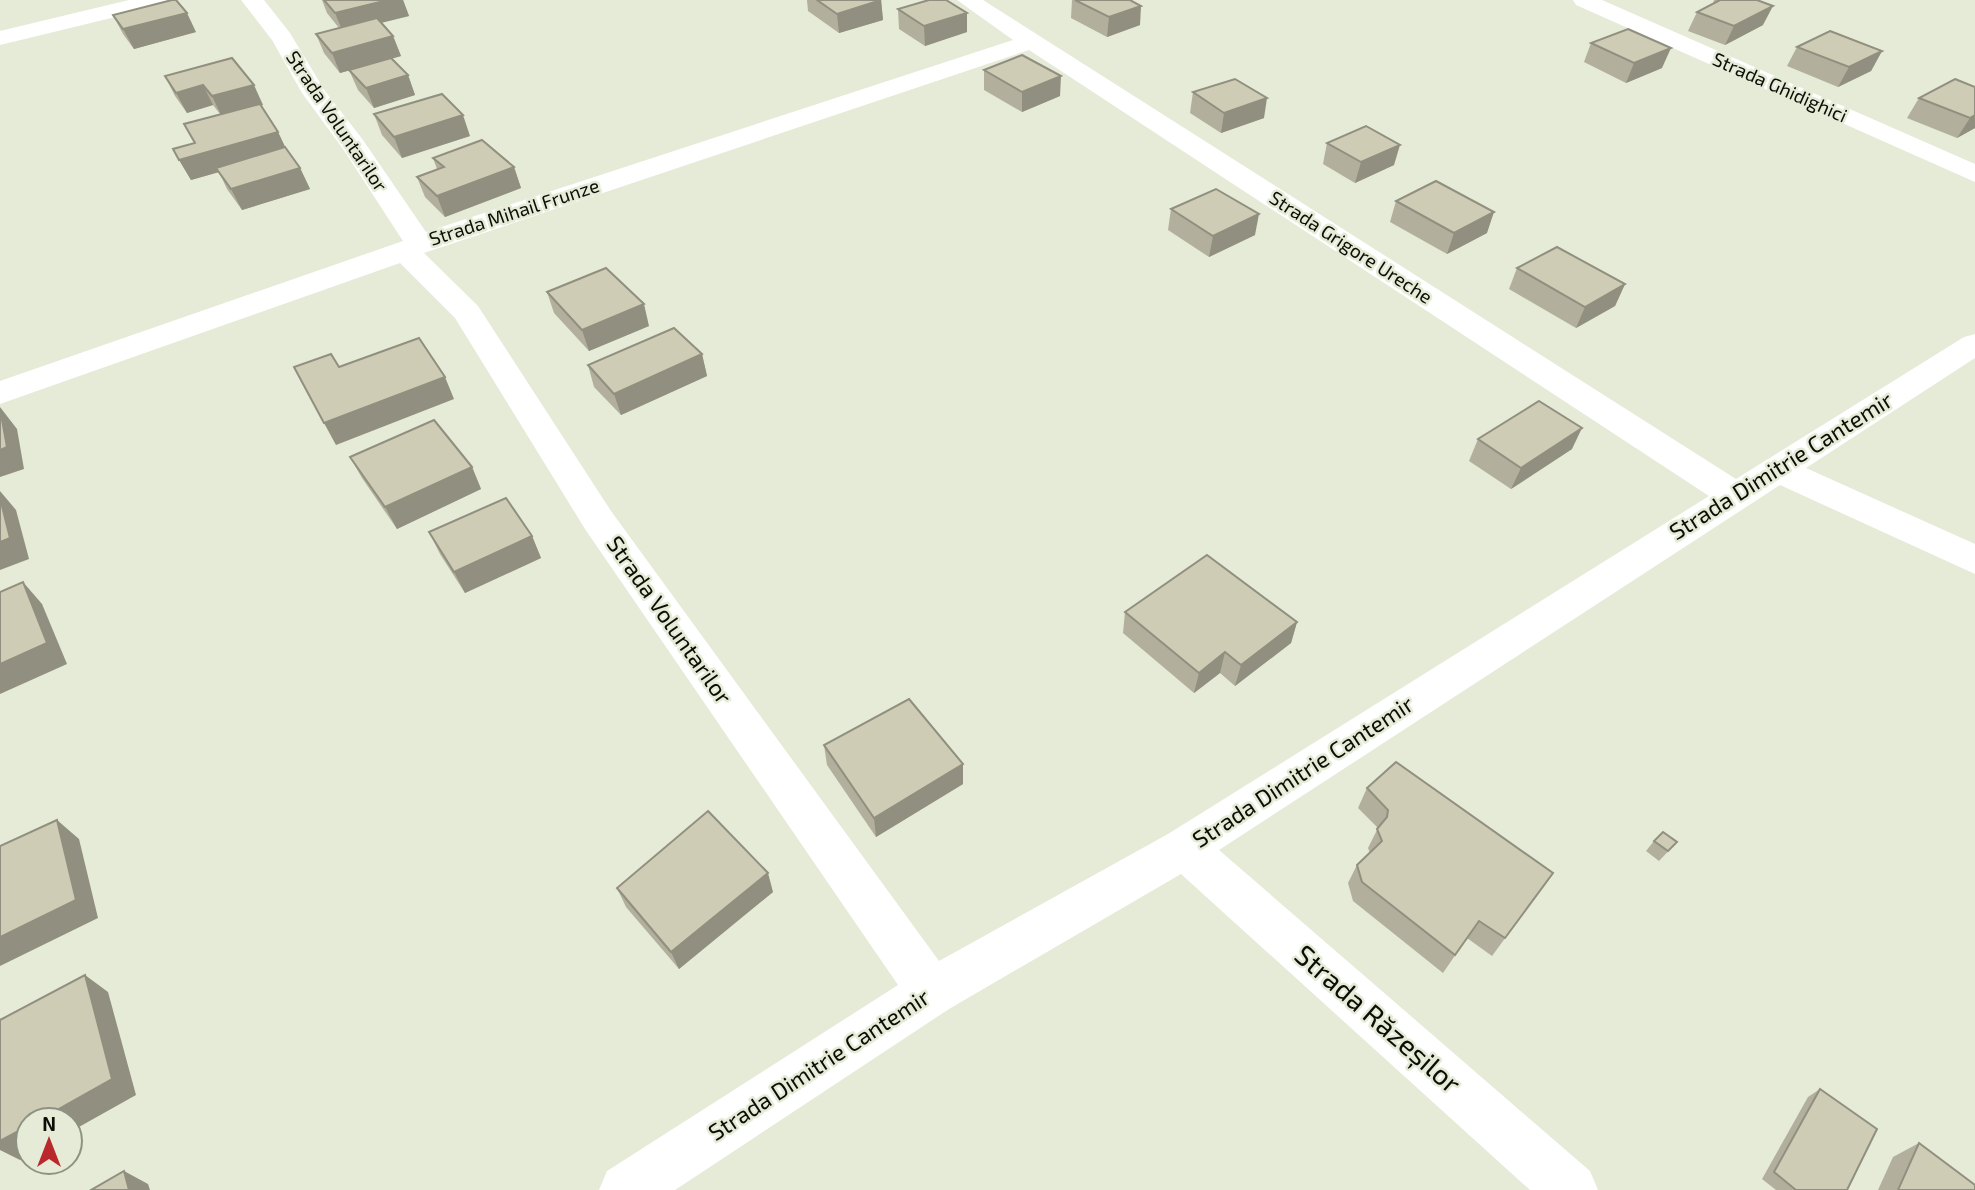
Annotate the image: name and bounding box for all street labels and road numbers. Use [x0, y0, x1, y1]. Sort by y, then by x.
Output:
street label: Strada Voluntarilor [282, 46, 393, 196]
street label: Strada Ghidighici [1709, 47, 1851, 127]
street label: Strada Mihail Frunze [426, 173, 602, 250]
street label: Strada Grigore Ureche [1266, 185, 1437, 308]
street label: Strada Dimitrie Cantemir [1664, 385, 1897, 545]
street label: Strada Voluntarilor [601, 530, 738, 709]
street label: Strada Dimitrie Cantemir [1187, 689, 1418, 853]
street label: Strada Răzeșilor [1287, 937, 1469, 1101]
street label: Strada Dimitrie Cantemir [703, 982, 934, 1146]

